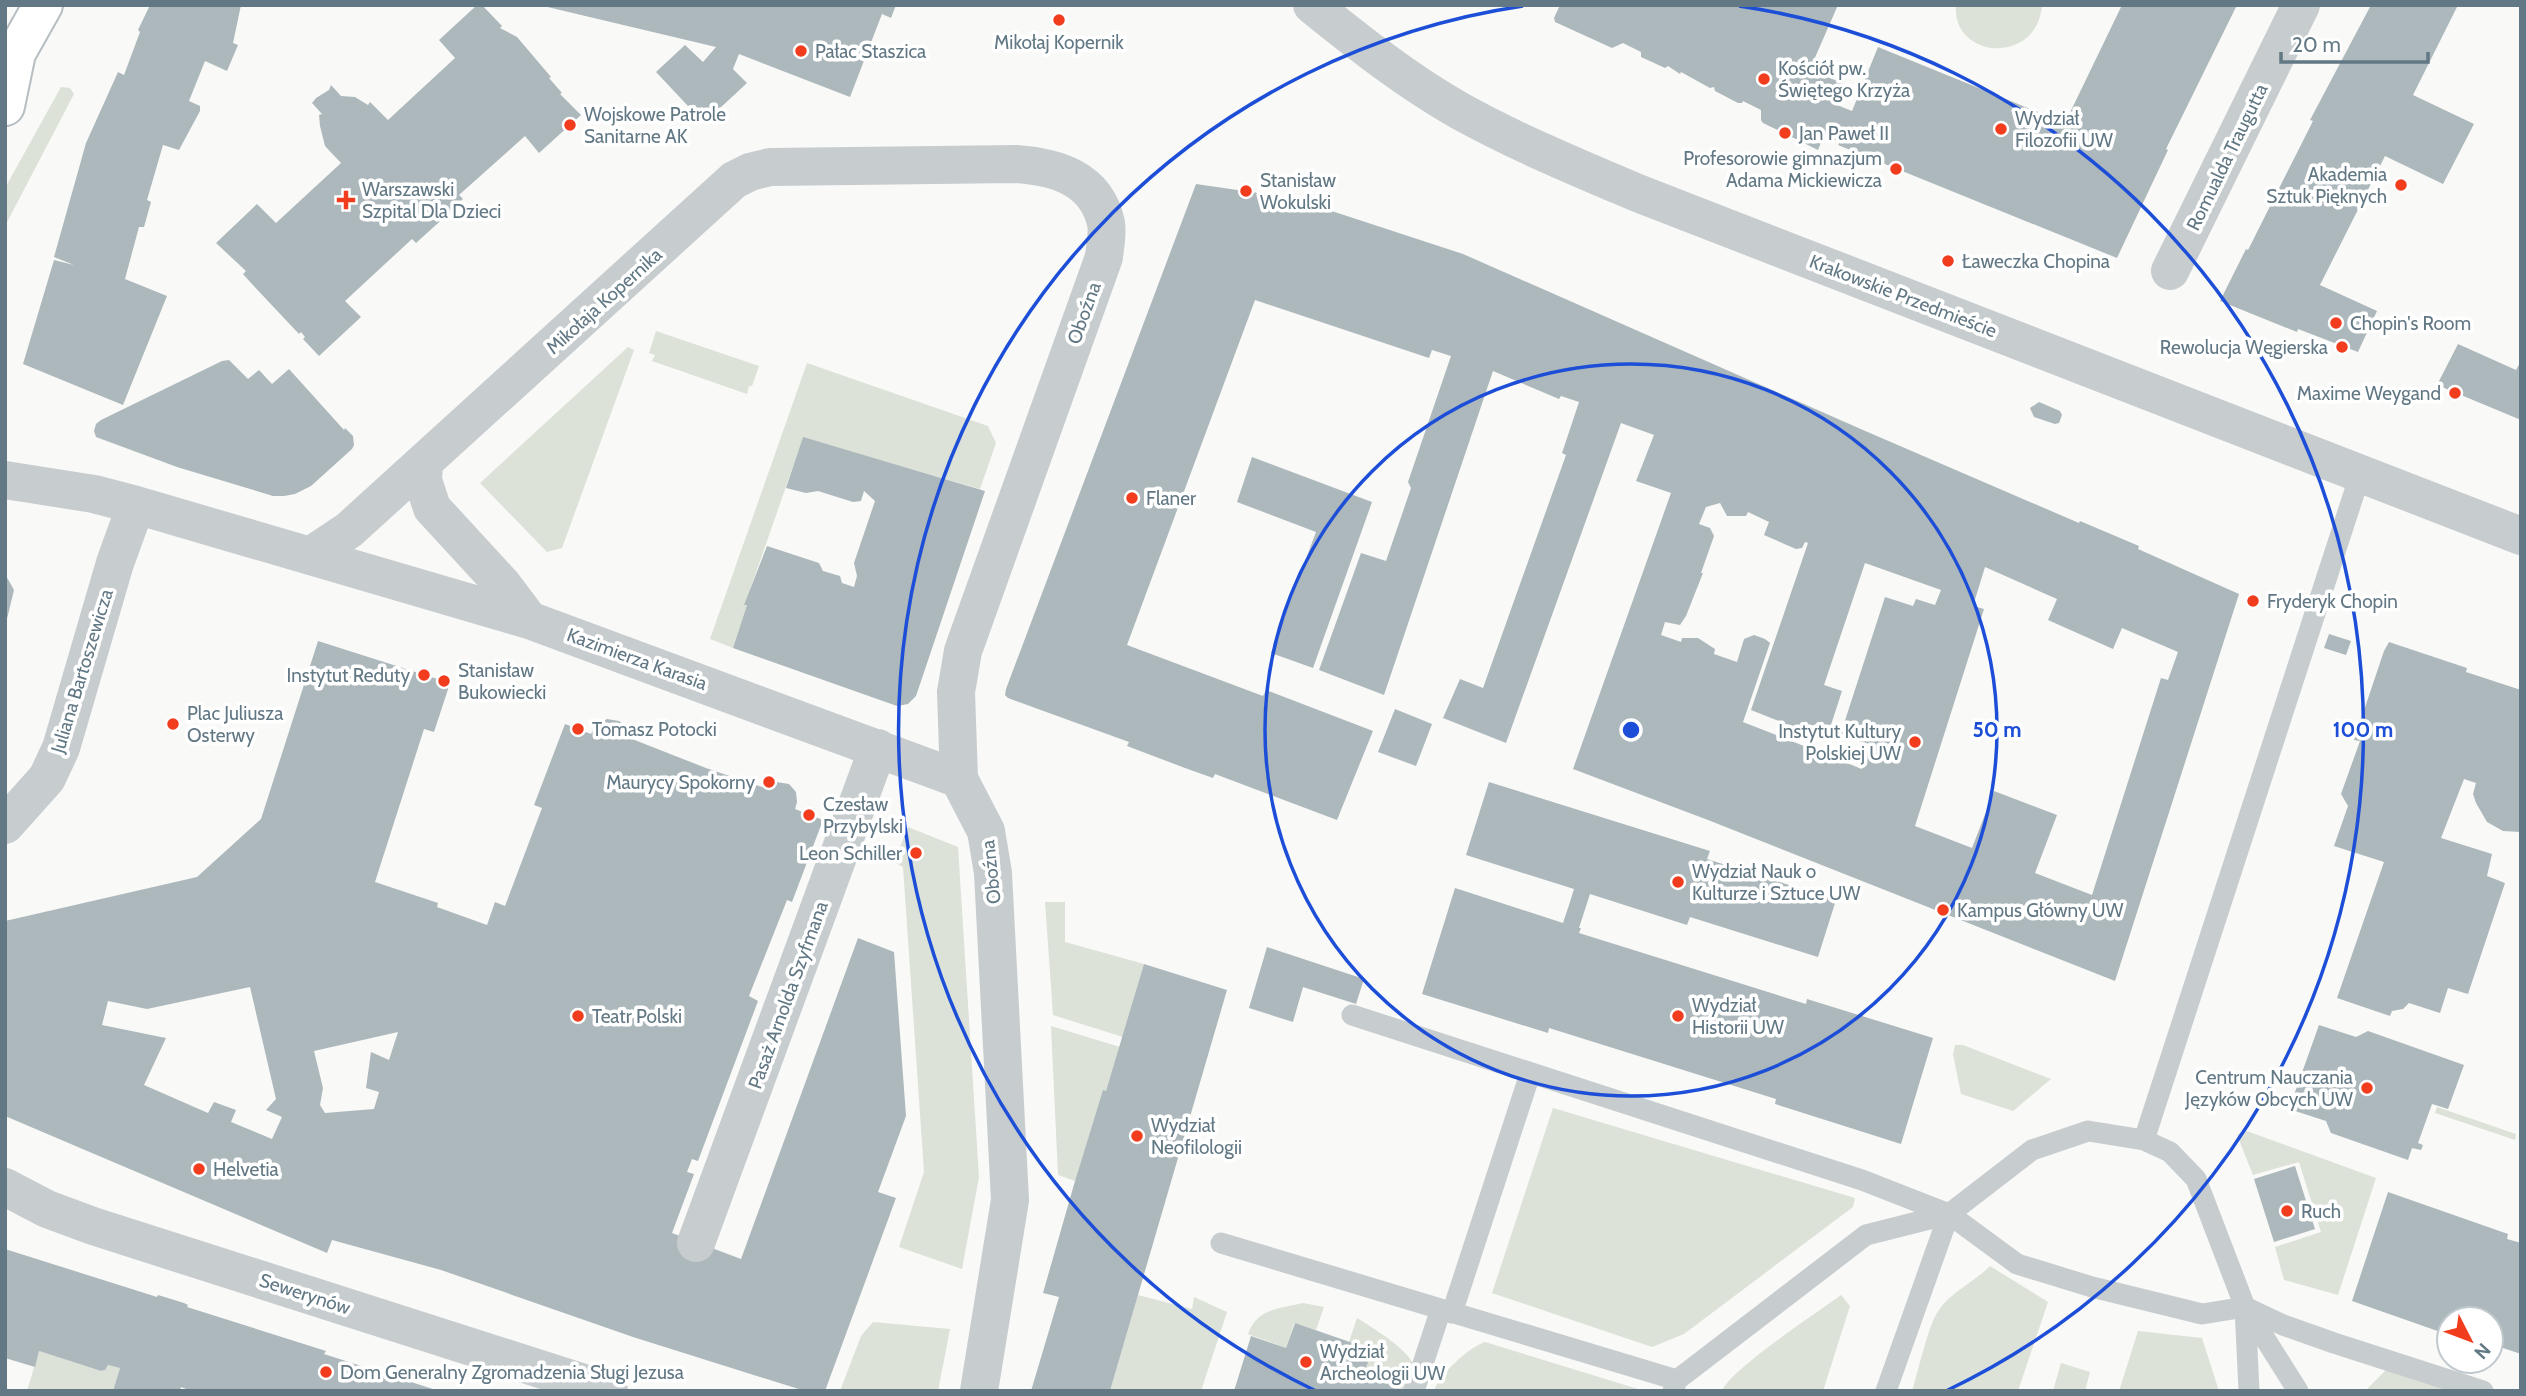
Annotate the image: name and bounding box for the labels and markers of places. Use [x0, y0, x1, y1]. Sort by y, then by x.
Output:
marker: Mikołaj Kopernik [1051, 12, 1067, 28]
place label: Mikołaj Kopernik [994, 31, 1124, 54]
place label: Pałac Staszica [815, 40, 926, 63]
marker: Pałac Staszica [793, 43, 809, 59]
place label: Kościół pw. Świętego Krzyża [1778, 57, 1910, 102]
marker: Kościół pw. Świętego Krzyża [1756, 71, 1772, 87]
place label: Wojskowe Patrole Sanitarne AK [584, 103, 726, 148]
place label: Wydział Filozofii UW [2015, 107, 2113, 152]
marker: Wojskowe Patrole Sanitarne AK [562, 117, 578, 133]
marker: Wydział Filozofii UW [1993, 121, 2009, 137]
place label: Jan Paweł II [1798, 122, 1889, 145]
marker: Jan Paweł II [1777, 125, 1793, 141]
place label: Profesorowie gimnazjum Adama Mickiewicza [1683, 147, 1882, 192]
marker: Profesorowie gimnazjum Adama Mickiewicza [1888, 161, 1904, 177]
place label: Akademia Sztuk Pięknych [2266, 163, 2387, 208]
place label: Stanisław Wokulski [1260, 169, 1336, 214]
marker: Akademia Sztuk Pięknych [2393, 177, 2409, 193]
place label: Warszawski Szpital Dla Dzieci [362, 178, 501, 223]
marker: Stanisław Wokulski [1238, 183, 1254, 199]
marker: Warszawski Szpital Dla Dzieci [336, 190, 356, 210]
place label: Ławeczka Chopina [1962, 250, 2110, 273]
marker: Ławeczka Chopina [1940, 253, 1956, 269]
place label: Chopin's Room [2350, 312, 2471, 335]
marker: Chopin's Room [2328, 315, 2344, 331]
place label: Rewolucja Węgierska [2160, 336, 2328, 359]
marker: Rewolucja Węgierska [2334, 339, 2350, 355]
place label: Maxime Weygand [2297, 382, 2441, 405]
marker: Maxime Weygand [2447, 385, 2463, 401]
place label: Flaner [1146, 487, 1196, 510]
marker: Flaner [1124, 490, 1140, 506]
place label: Fryderyk Chopin [2267, 590, 2398, 613]
marker: Fryderyk Chopin [2245, 593, 2261, 609]
place label: Stanisław Bukowiecki [458, 659, 546, 704]
place label: Instytut Reduty [286, 664, 410, 687]
marker: Instytut Reduty [416, 667, 432, 683]
marker: Stanisław Bukowiecki [436, 673, 452, 689]
place label: Plac Juliusza Osterwy [187, 702, 283, 747]
marker: Plac Juliusza Osterwy [165, 716, 181, 732]
place label: Tomasz Potocki [592, 718, 717, 741]
centre of rings [1619, 718, 1643, 742]
place label: Instytut Kultury Polskiej UW [1778, 720, 1901, 765]
marker: Tomasz Potocki [570, 721, 586, 737]
marker: Instytut Kultury Polskiej UW [1907, 734, 1923, 750]
place label: Maurycy Spokorny [606, 771, 755, 794]
marker: Maurycy Spokorny [761, 774, 777, 790]
place label: Czesław Przybylski [823, 793, 903, 838]
marker: Czesław Przybylski [801, 807, 817, 823]
place label: Leon Schiller [799, 842, 902, 865]
marker: Leon Schiller [908, 845, 924, 861]
place label: Wydział Nauk o Kulturze i Sztuce UW [1692, 860, 1860, 905]
marker: Wydział Nauk o Kulturze i Sztuce UW [1670, 874, 1686, 890]
place label: Kampus Główny UW [1957, 899, 2124, 922]
marker: Kampus Główny UW [1935, 902, 1951, 918]
place label: Wydział Historii UW [1692, 994, 1784, 1039]
place label: Teatr Polski [592, 1005, 682, 1028]
marker: Teatr Polski [570, 1008, 586, 1024]
marker: Wydział Historii UW [1670, 1008, 1686, 1024]
place label: Centrum Nauczania Języków Obcych UW [2184, 1066, 2353, 1111]
marker: Centrum Nauczania Języków Obcych UW [2359, 1080, 2375, 1096]
place label: Wydział Neofilologii [1151, 1114, 1242, 1159]
marker: Wydział Neofilologii [1129, 1128, 1145, 1144]
place label: Helvetia [213, 1158, 279, 1181]
marker: Helvetia [191, 1161, 207, 1177]
place label: Ruch [2301, 1200, 2341, 1223]
marker: Ruch [2279, 1203, 2295, 1219]
place label: Wydział Archeologii UW [1320, 1340, 1445, 1385]
marker: Wydział Archeologii UW [1298, 1354, 1314, 1370]
place label: Dom Generalny Zgromadzenia Sługi Jezusa [340, 1361, 684, 1384]
marker: Dom Generalny Zgromadzenia Sługi Jezusa [318, 1364, 334, 1380]

